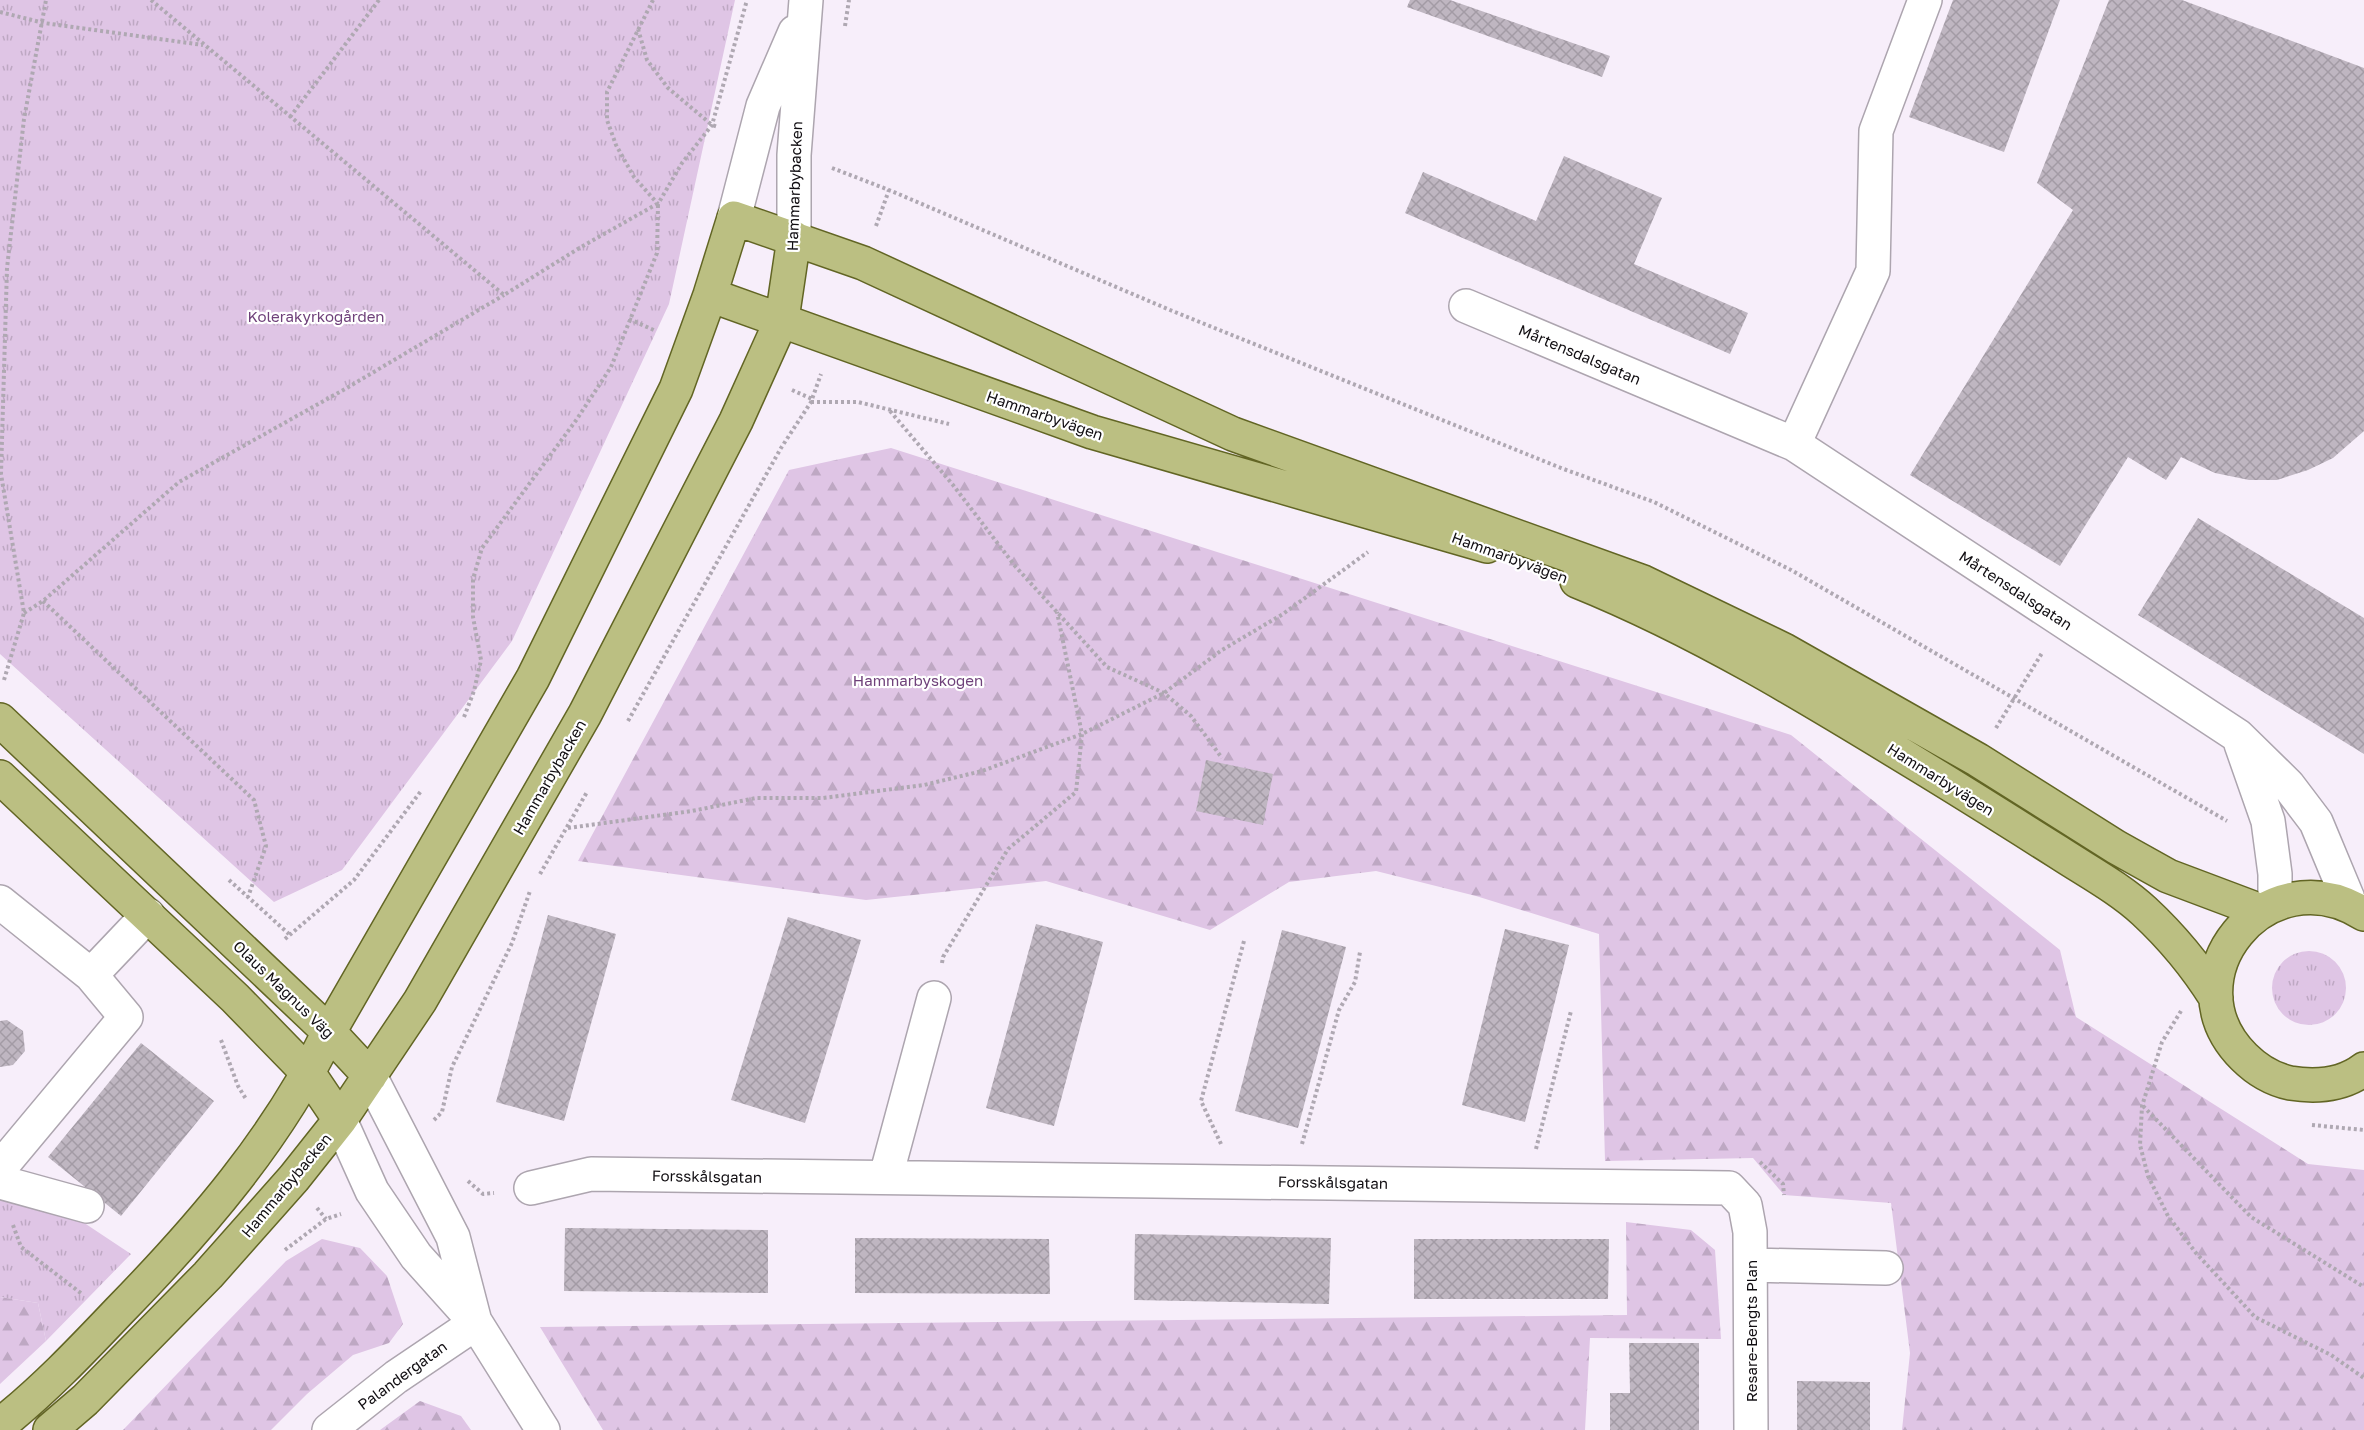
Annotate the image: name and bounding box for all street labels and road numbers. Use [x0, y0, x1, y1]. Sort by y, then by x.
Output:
street label: Hammarbybacken [783, 121, 805, 251]
street label: Mårtensdalsgatan [1516, 320, 1644, 388]
street label: Hammarbyvägen [984, 387, 1106, 443]
street label: Hammarbyvägen [1449, 528, 1571, 586]
street label: Mårtensdalsgatan [1956, 547, 2076, 633]
street label: Hammarbybacken [509, 716, 589, 838]
street label: Hammarbyvägen [1884, 739, 1998, 819]
street label: Olaus Magnus Väg [230, 936, 338, 1042]
street label: Hammarbybacken [237, 1129, 335, 1241]
street label: Forsskålsgatan [652, 1166, 762, 1186]
street label: Forsskålsgatan [1278, 1172, 1388, 1192]
street label: Resare-Bengts Plan [1742, 1260, 1760, 1402]
street label: Palandergatan [354, 1337, 450, 1413]

